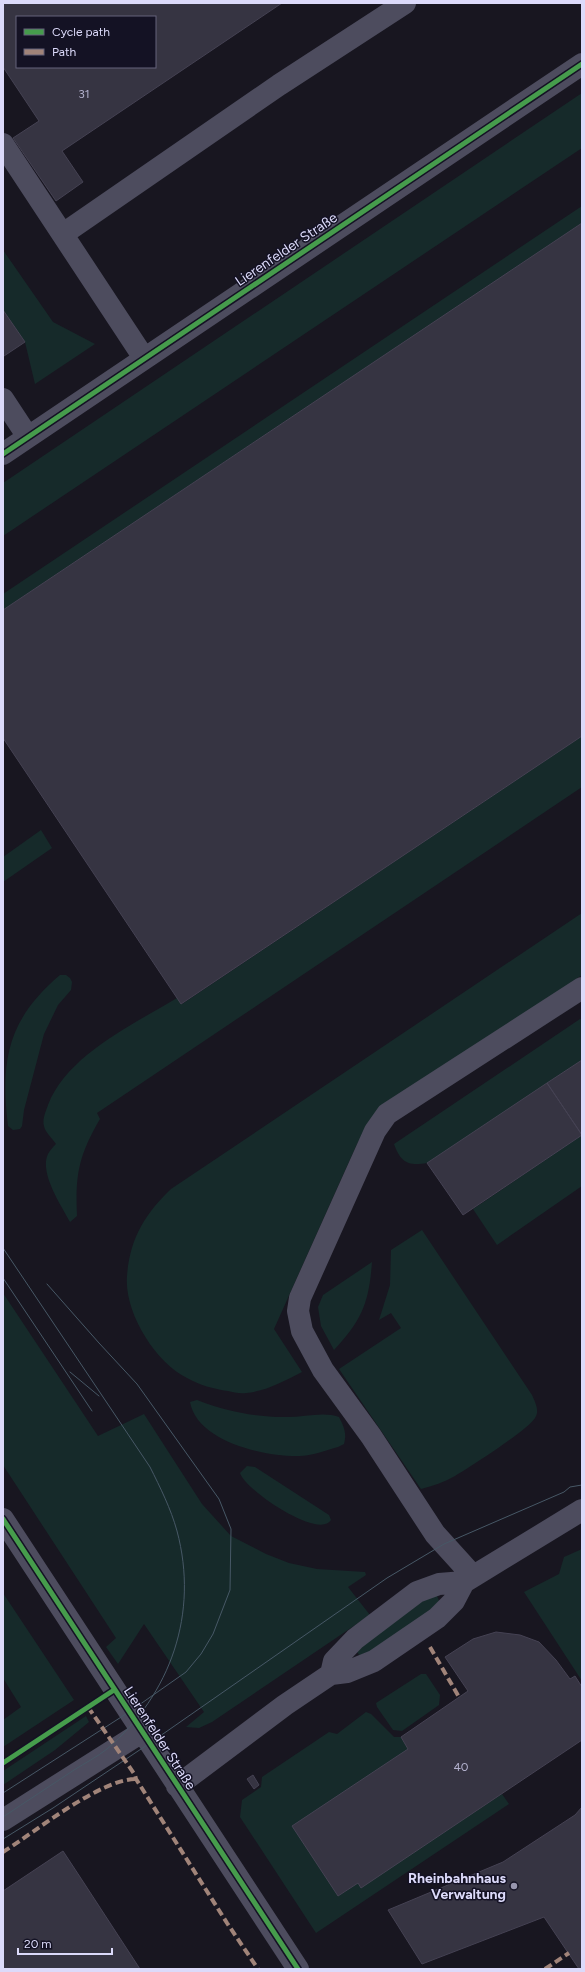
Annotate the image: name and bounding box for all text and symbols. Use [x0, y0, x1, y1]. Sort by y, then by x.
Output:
legend [16, 16, 156, 68]
text: Cycle path [52, 25, 110, 39]
text: Path [52, 45, 76, 59]
house number: 31 [78, 87, 90, 101]
street label: Lierenfelder Straße [232, 209, 341, 290]
street label: Lierenfelder Straße [120, 1684, 199, 1793]
house number: 40 [453, 1760, 469, 1774]
place label: Rheinbahnhaus Verwaltung [408, 1870, 506, 1903]
marker: Rheinbahnhaus Verwaltung [509, 1881, 519, 1891]
scale bar [18, 1930, 112, 1956]
text: 20 m [24, 1937, 52, 1951]

